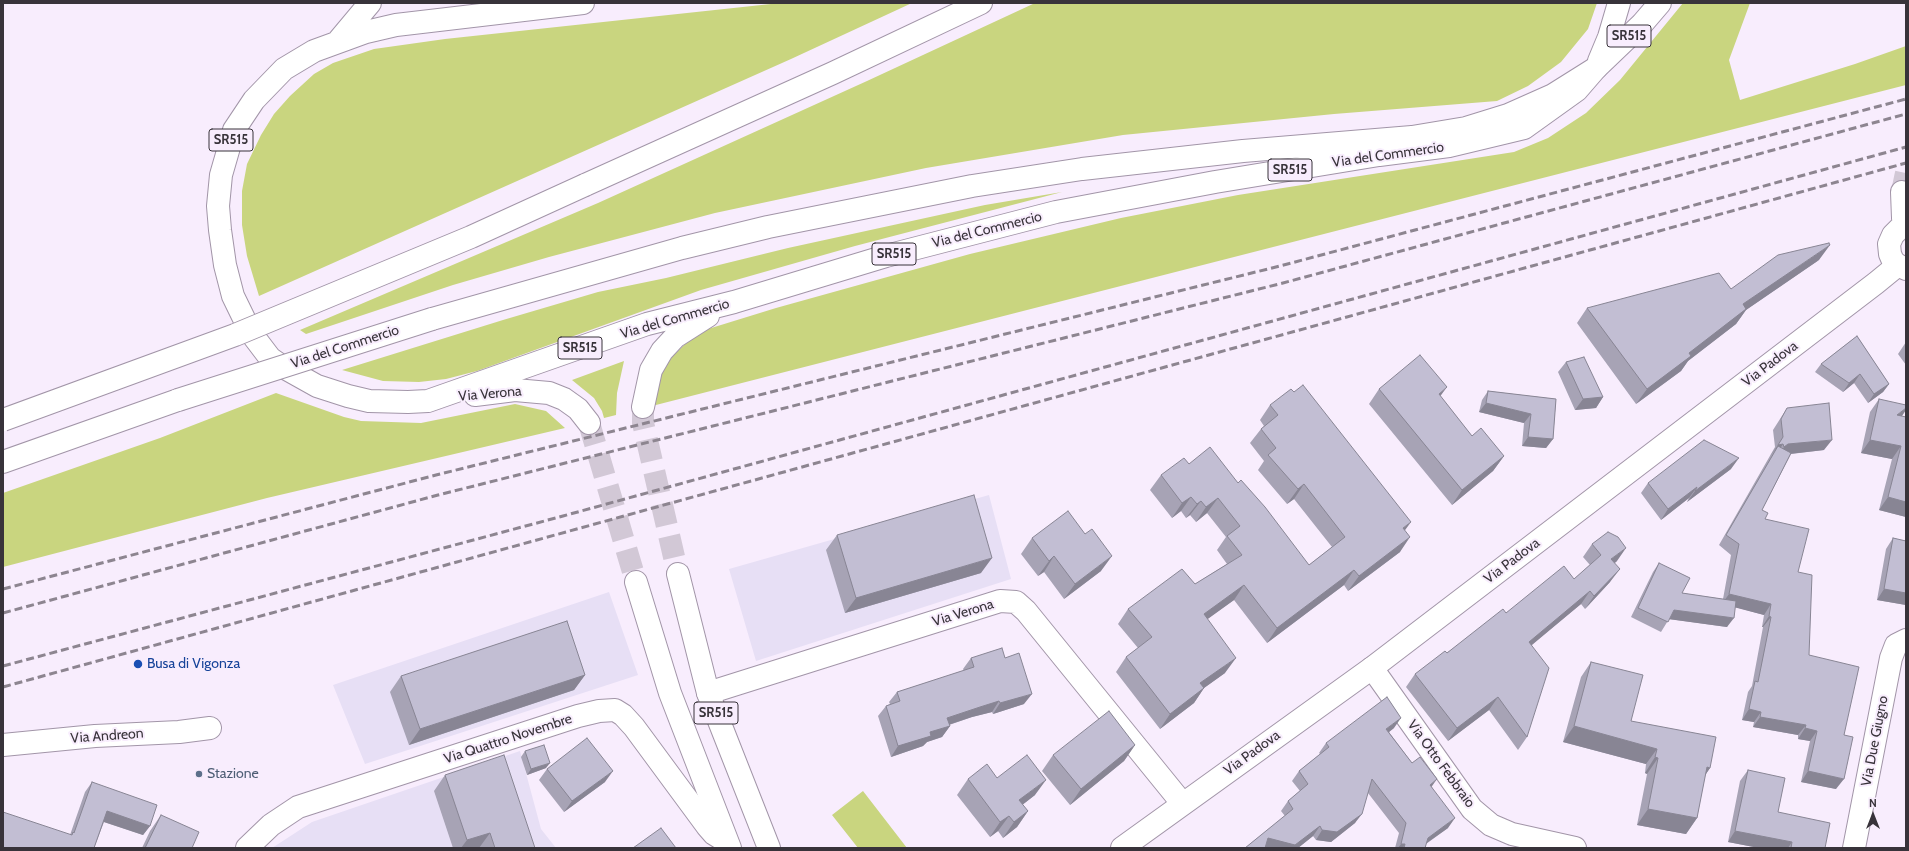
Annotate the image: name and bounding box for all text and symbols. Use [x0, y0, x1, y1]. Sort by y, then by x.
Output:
road number: SR515 [1607, 25, 1651, 47]
road number: SR515 [209, 129, 253, 151]
street label: Via del Commercio [1331, 139, 1445, 171]
road number: SR515 [1268, 159, 1312, 181]
street label: Via del Commercio [930, 208, 1044, 252]
road number: SR515 [872, 243, 916, 265]
street label: Via del Commercio [619, 295, 731, 343]
street label: Via del Commercio [289, 322, 401, 372]
road number: SR515 [558, 337, 602, 359]
street label: Via Padova [1739, 338, 1801, 390]
street label: Via Verona [458, 383, 522, 405]
street label: Via Padova [1481, 535, 1543, 587]
street label: Via Verona [930, 596, 996, 630]
place label: Busa di Vigonza [147, 656, 240, 672]
marker: Busa di Vigonza [132, 658, 144, 670]
street label: Via Due Giugno [1858, 694, 1892, 788]
road number: SR515 [694, 702, 738, 724]
street label: Via Quattro Novembre [442, 710, 574, 768]
street label: Via Otto Febbraio [1404, 717, 1478, 811]
street label: Via Andreon [70, 725, 144, 747]
street label: Via Padova [1221, 727, 1283, 779]
place label: Stazione [207, 766, 259, 782]
marker: Stazione [194, 769, 204, 779]
north arrow [1853, 795, 1893, 835]
text: N [1869, 796, 1877, 810]

